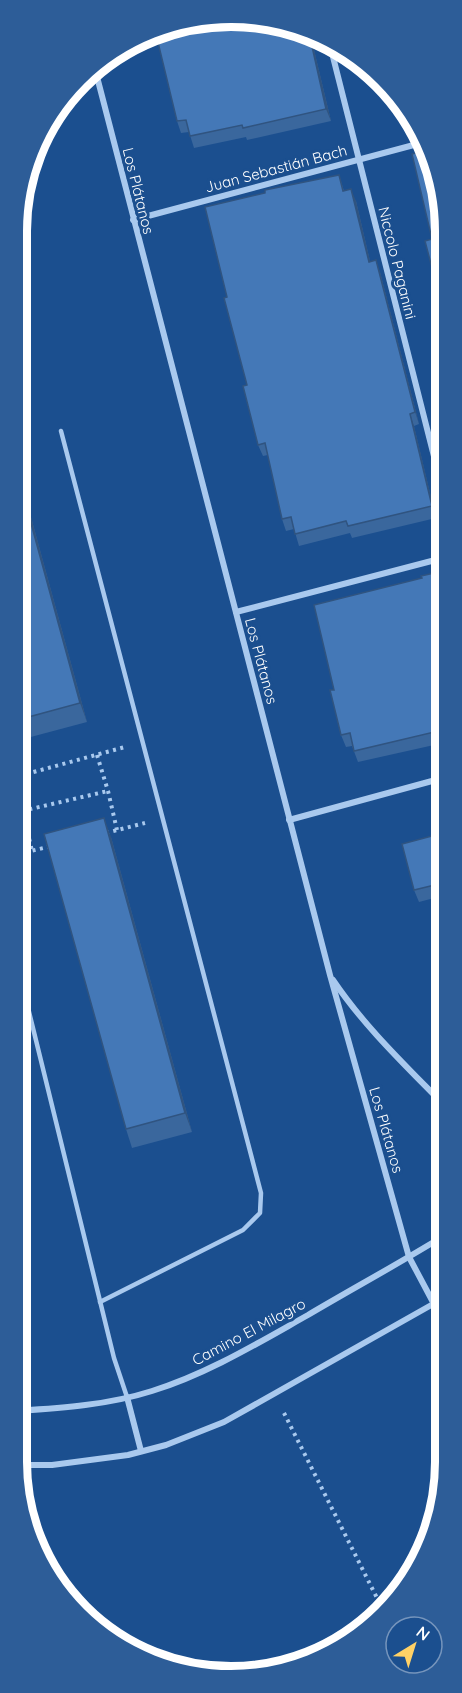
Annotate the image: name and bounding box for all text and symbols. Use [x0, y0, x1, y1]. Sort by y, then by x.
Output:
street label: Juan Sebastián Bach [203, 140, 349, 197]
street label: Los Plátanos [119, 146, 158, 236]
street label: Niccolo Paganini [374, 205, 421, 321]
street label: Los Plátanos [241, 616, 282, 706]
street label: Los Plátanos [365, 1085, 408, 1175]
street label: Camino El Milagro [189, 1294, 309, 1369]
north arrow [384, 1615, 444, 1675]
text: N [412, 1622, 434, 1645]

